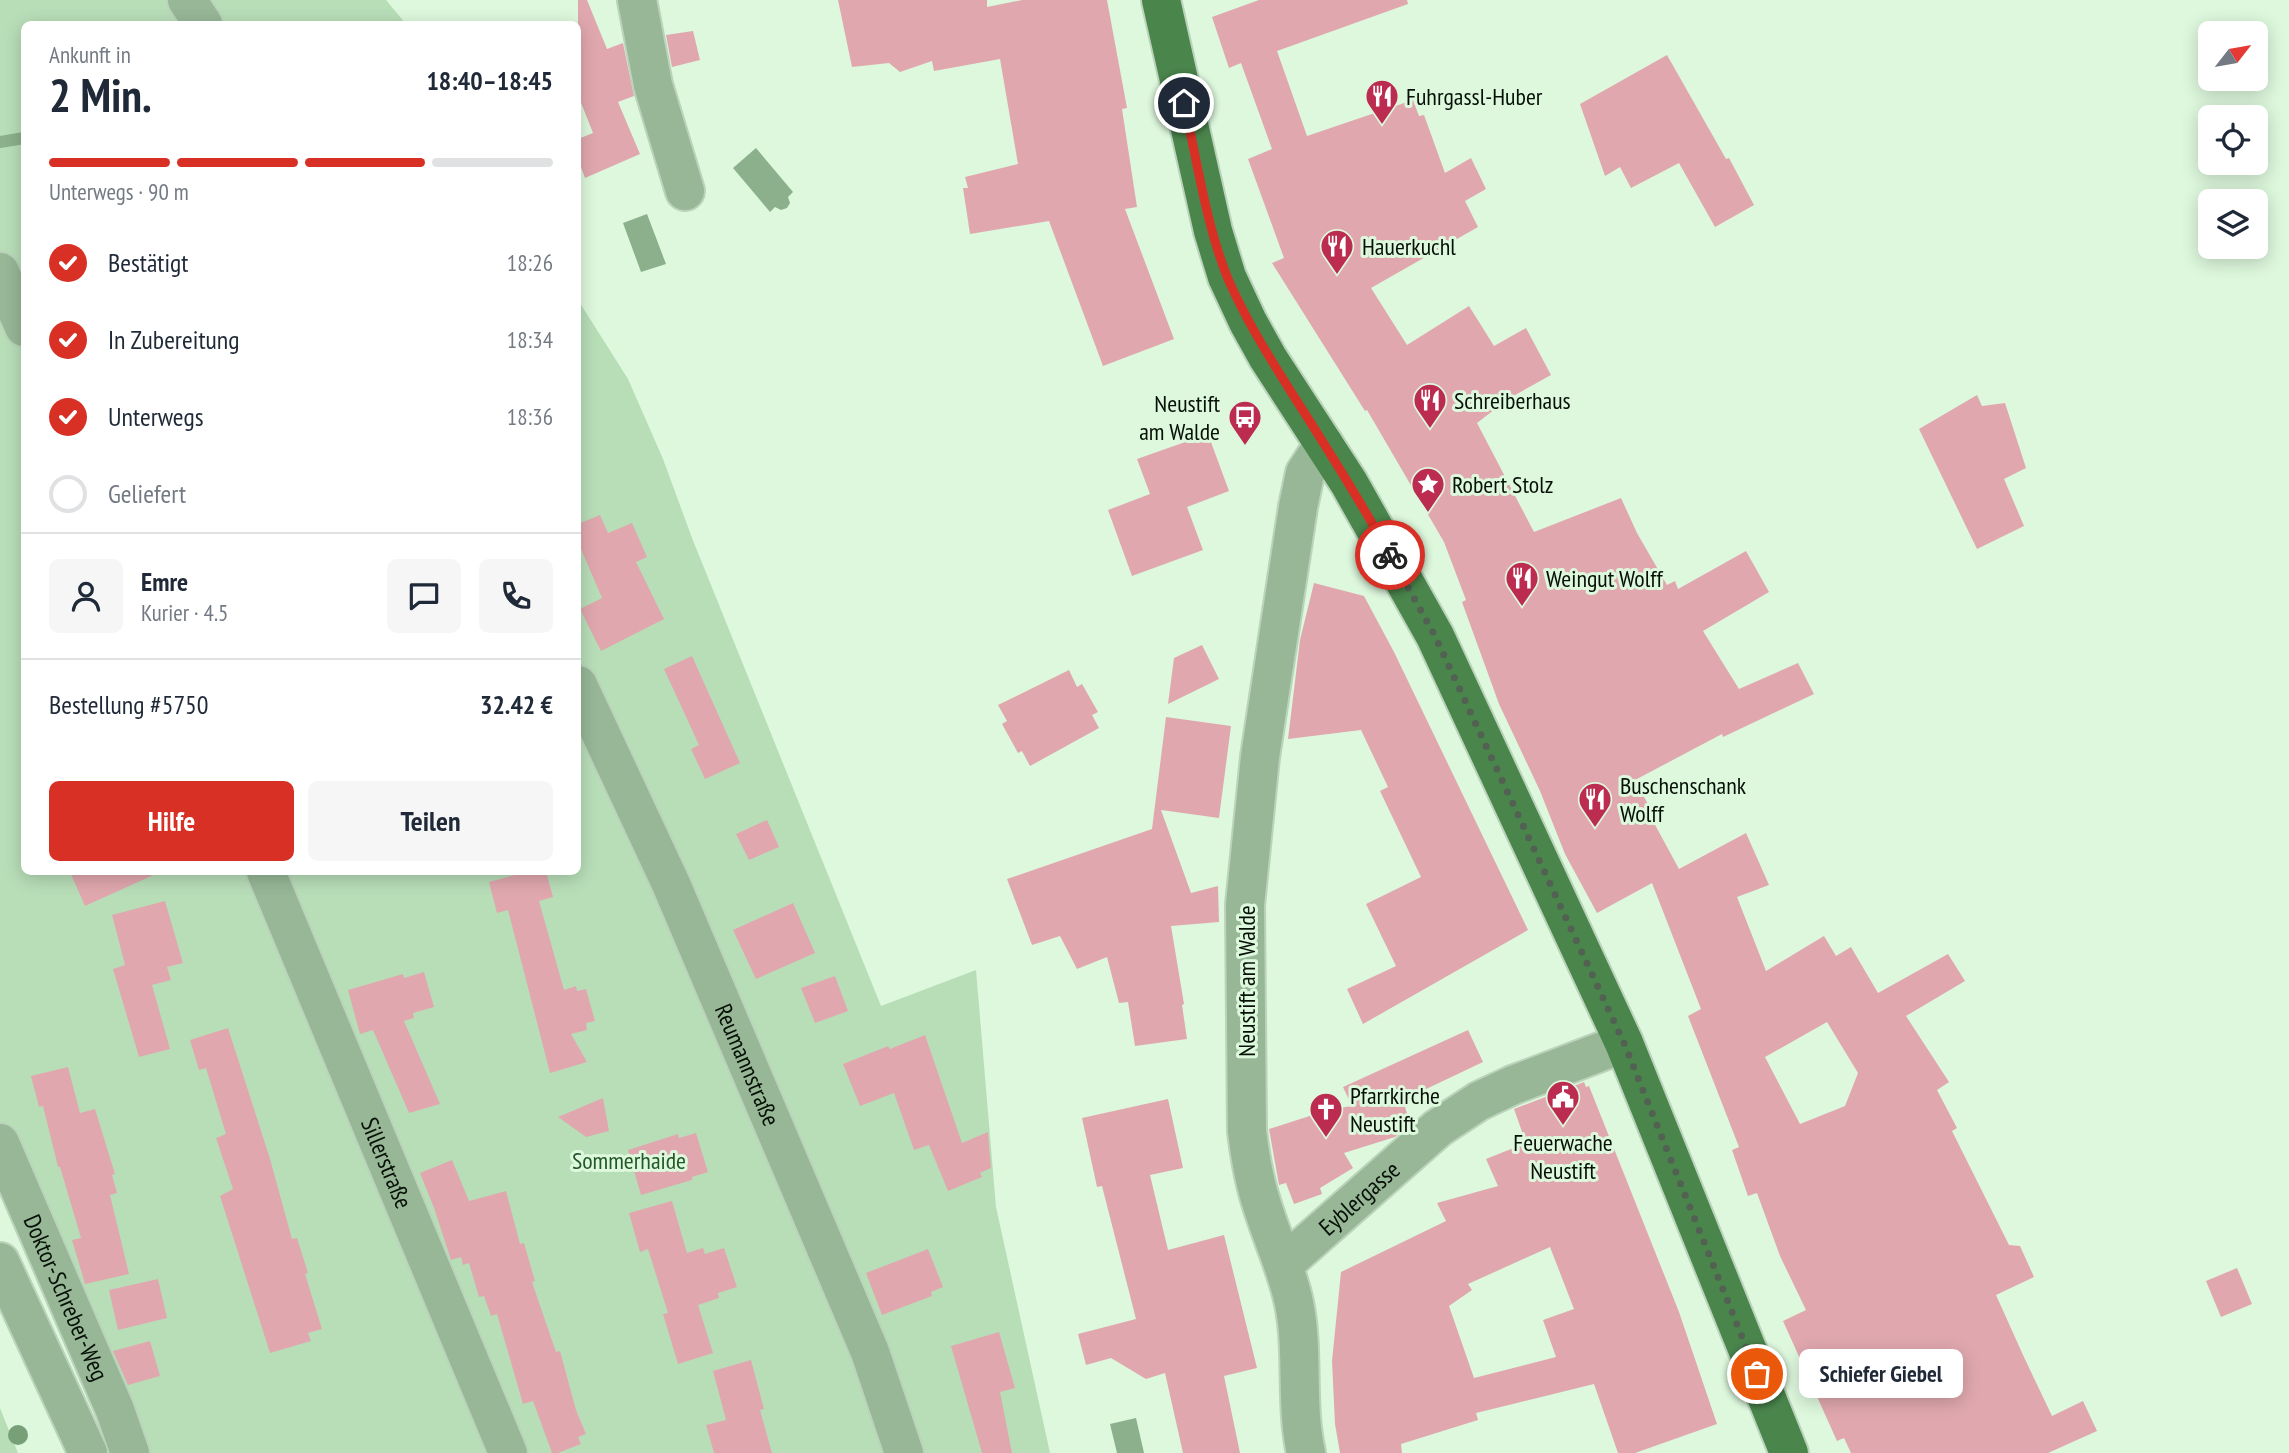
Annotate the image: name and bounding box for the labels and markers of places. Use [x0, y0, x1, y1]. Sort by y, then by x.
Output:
pin [1154, 73, 1214, 133]
restaurant icon: Fuhrgassl-Huber [1363, 77, 1401, 126]
place label: Fuhrgassl-Huber [1406, 81, 1543, 112]
restaurant icon: Hauerkuchl [1318, 227, 1356, 276]
place label: Hauerkuchl [1362, 231, 1456, 262]
restaurant icon: Schreiberhaus [1411, 381, 1449, 430]
place label: Schreiberhaus [1454, 385, 1571, 416]
place label: Neustift am Walde [1139, 388, 1220, 447]
bus stop icon: Neustift am Walde [1226, 398, 1264, 447]
place icon: Robert Stolz [1409, 465, 1447, 514]
place label: Robert Stolz [1452, 469, 1553, 500]
restaurant icon: Weingut Wolff [1503, 559, 1541, 608]
place label: Weingut Wolff [1546, 563, 1663, 594]
place label: Buschenschank Wolff [1620, 770, 1747, 829]
restaurant icon: Buschenschank Wolff [1576, 780, 1614, 829]
public building icon: Feuerwache Neustift [1544, 1078, 1582, 1127]
place label: Pfarrkirche Neustift [1350, 1080, 1440, 1139]
church icon: Pfarrkirche Neustift [1307, 1090, 1345, 1139]
place label: Feuerwache Neustift [1513, 1127, 1613, 1186]
pin [1727, 1344, 1787, 1404]
callout: Schiefer Giebel [1799, 1350, 1964, 1398]

